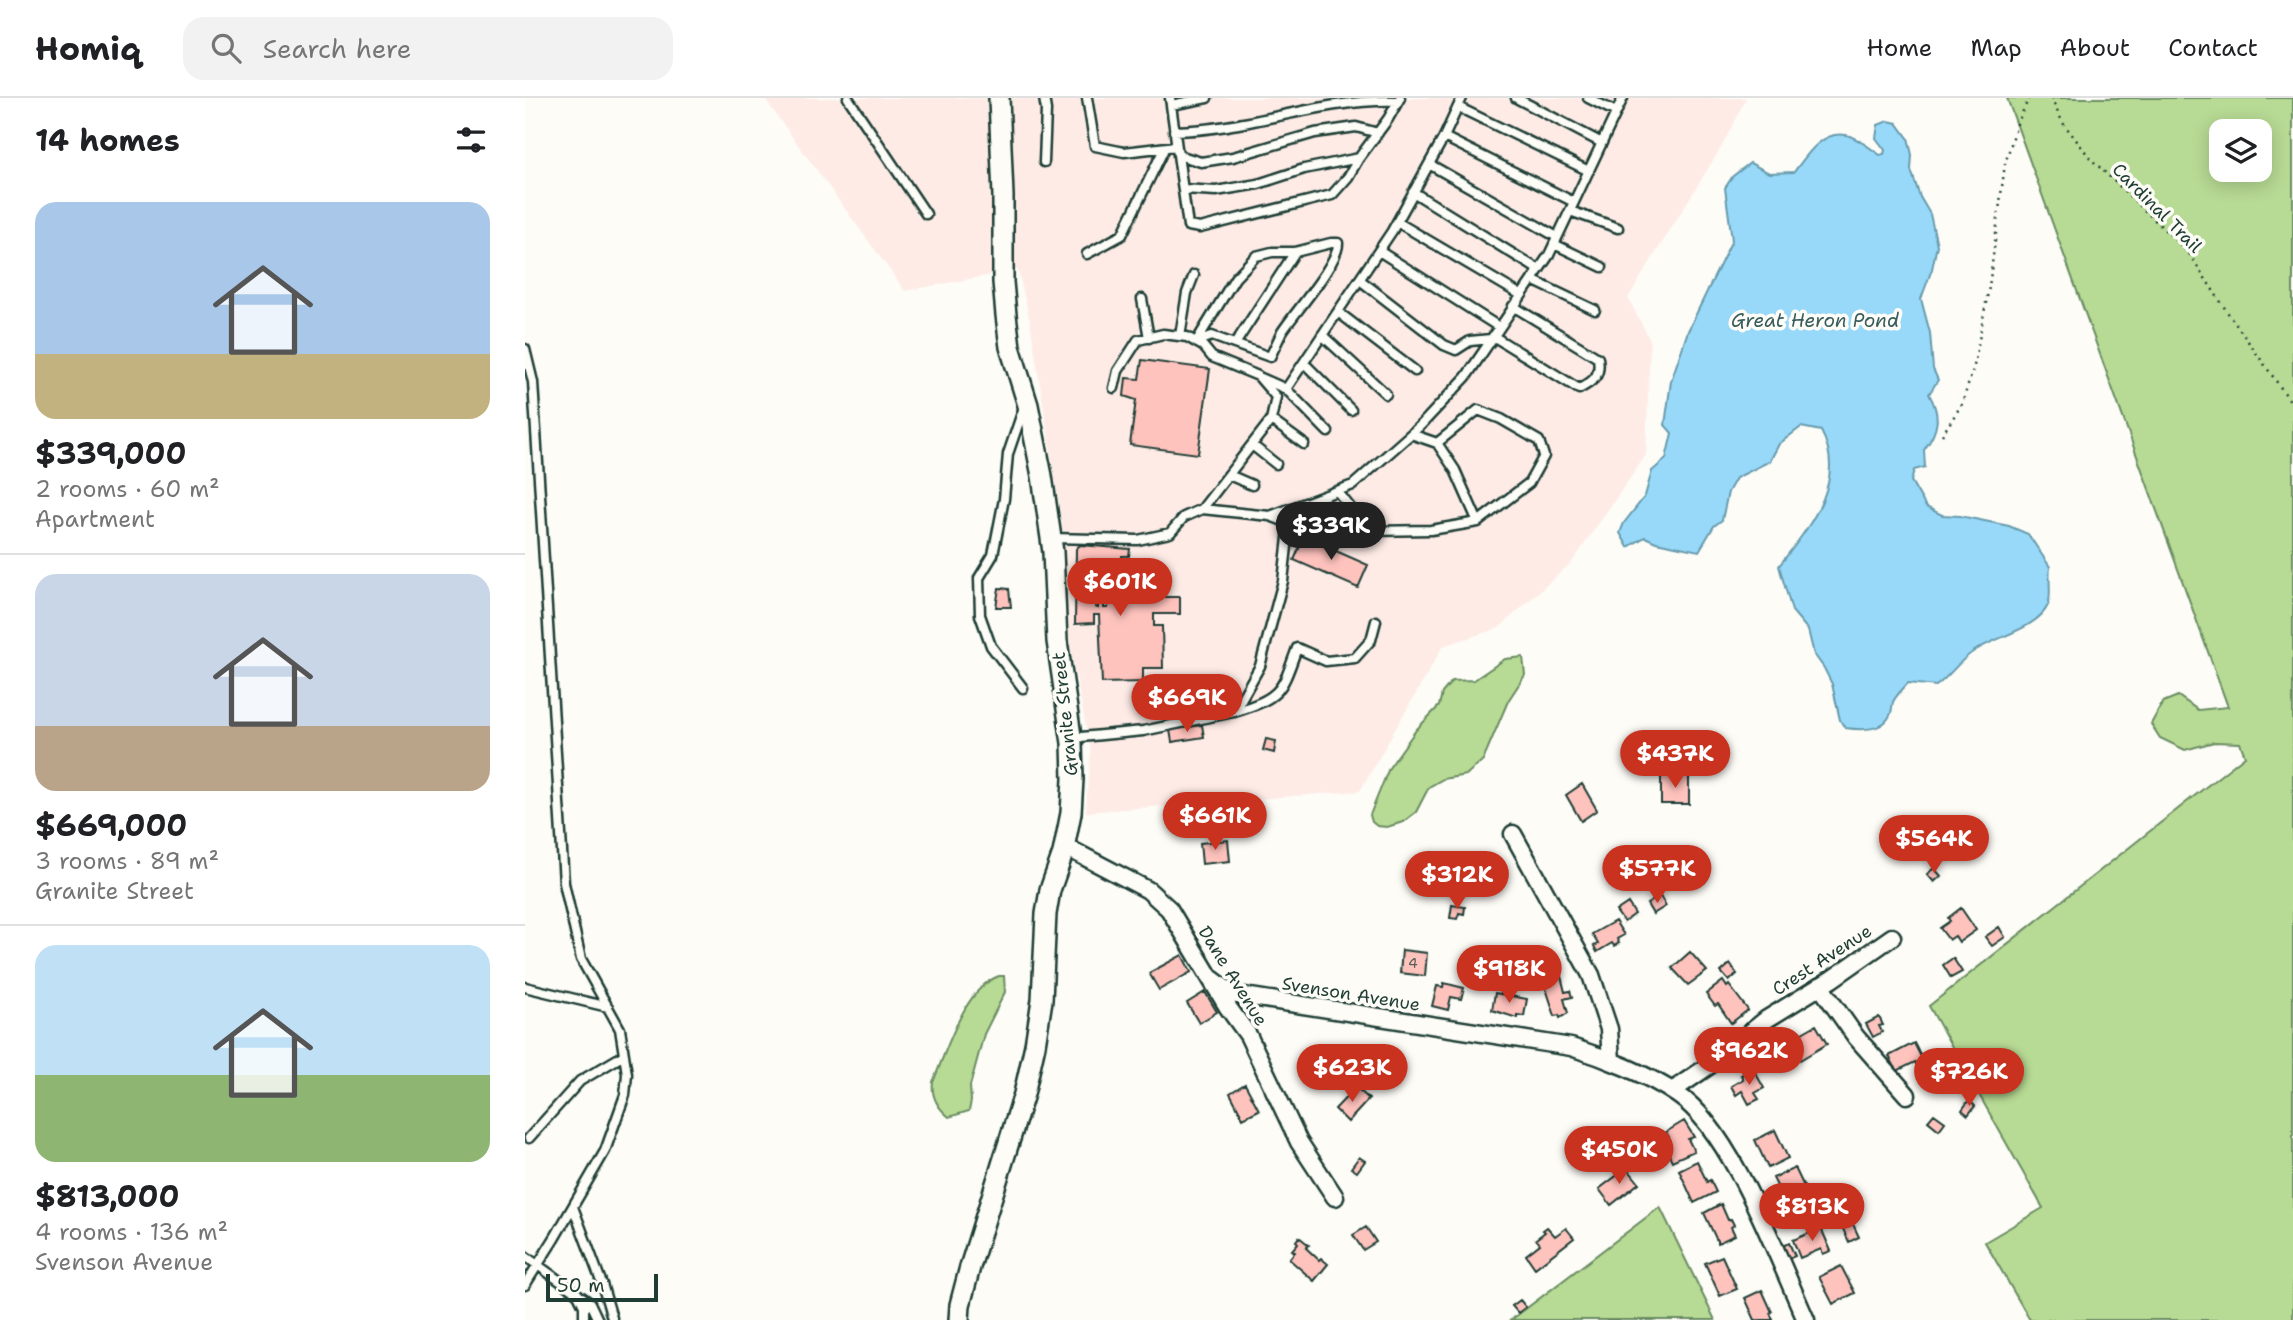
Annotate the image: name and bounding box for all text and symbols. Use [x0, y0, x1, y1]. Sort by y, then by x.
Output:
search box [183, 17, 673, 80]
text: Homiq [35, 26, 141, 71]
icon: search [207, 29, 245, 67]
text: Search here [263, 31, 411, 66]
text: Home [1866, 32, 1932, 64]
text: Map [1970, 32, 2022, 64]
text: About [2060, 32, 2130, 64]
text: Contact [2168, 32, 2258, 64]
map controls [2209, 119, 2272, 182]
button: layers [2209, 119, 2272, 182]
text: 14 homes [35, 120, 180, 161]
icon: filters [452, 121, 490, 159]
street label: Cardinal Trail [2107, 158, 2208, 259]
icon: home [200, 247, 326, 373]
water label: Great Heron Pond [1731, 308, 1899, 333]
text: $339,000 [35, 433, 187, 474]
text: 2 rooms · 60 m² [35, 474, 220, 504]
pin: $339K [1282, 503, 1380, 562]
text: Apartment [35, 504, 155, 534]
text: $339K [1292, 510, 1370, 540]
pin: $601K [1071, 559, 1169, 618]
text: $601K [1083, 566, 1157, 596]
icon: home [200, 619, 326, 745]
street label: Granite Street [1047, 651, 1083, 777]
pin: $669K [1138, 674, 1236, 734]
text: $669K [1147, 682, 1227, 712]
pin: $437K [1626, 730, 1724, 790]
text: $437K [1636, 738, 1714, 768]
pin: $661K [1166, 792, 1264, 852]
text: $661K [1179, 800, 1251, 830]
text: $669,000 [35, 805, 187, 846]
pin: $564K [1885, 816, 1983, 875]
text: $564K [1895, 823, 1973, 853]
text: 3 rooms · 89 m² [35, 846, 219, 876]
pin: $577K [1608, 846, 1706, 905]
pin: $312K [1408, 852, 1506, 911]
text: $577K [1618, 853, 1696, 883]
text: $312K [1421, 859, 1493, 889]
text: Granite Street [35, 876, 194, 906]
street label: Crest Avenue [1768, 919, 1876, 1001]
street label: Dane Avenue [1193, 922, 1273, 1030]
pin: $918K [1460, 946, 1558, 1005]
text: $918K [1473, 953, 1545, 983]
house number: 4 [1408, 954, 1418, 972]
street label: Svenson Avenue [1280, 971, 1422, 1017]
icon: home [200, 990, 326, 1116]
pin: $962K [1700, 1028, 1798, 1087]
text: $962K [1710, 1035, 1788, 1065]
pin: $623K [1303, 1044, 1401, 1104]
pin: $726K [1920, 1048, 2018, 1108]
text: $623K [1313, 1052, 1391, 1082]
text: $726K [1930, 1056, 2008, 1086]
pin: $450K [1570, 1126, 1668, 1186]
text: $450K [1580, 1134, 1658, 1164]
text: $813,000 [35, 1176, 180, 1217]
pin: $813K [1763, 1184, 1861, 1243]
text: $813K [1775, 1191, 1849, 1221]
text: 4 rooms · 136 m² [35, 1217, 228, 1247]
text: Svenson Avenue [35, 1247, 213, 1277]
scale bar [546, 1271, 658, 1303]
text: 50 m [557, 1273, 605, 1298]

